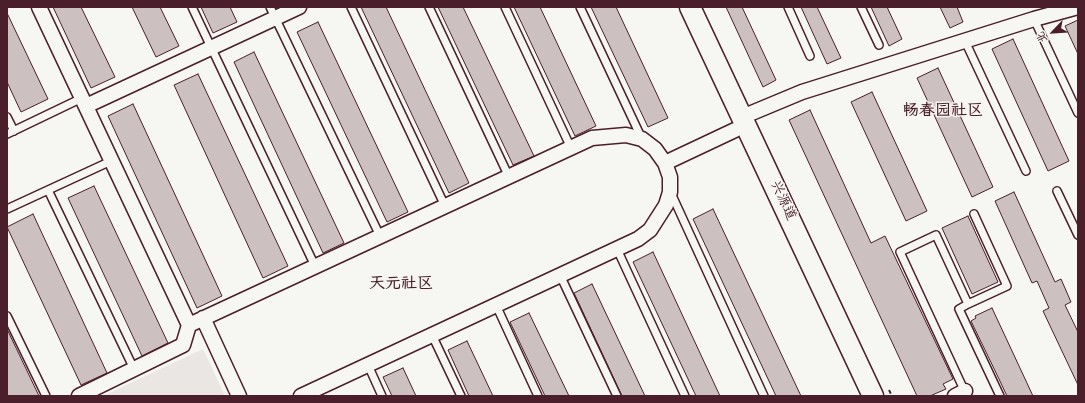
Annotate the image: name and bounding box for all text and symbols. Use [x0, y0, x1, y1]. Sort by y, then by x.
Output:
north arrow [1033, 12, 1073, 52]
text: 北 [1033, 29, 1052, 45]
district label: 畅春园社区 [903, 102, 983, 122]
street label: 兴源道 [766, 178, 798, 224]
district label: 天元社区 [369, 275, 433, 295]

